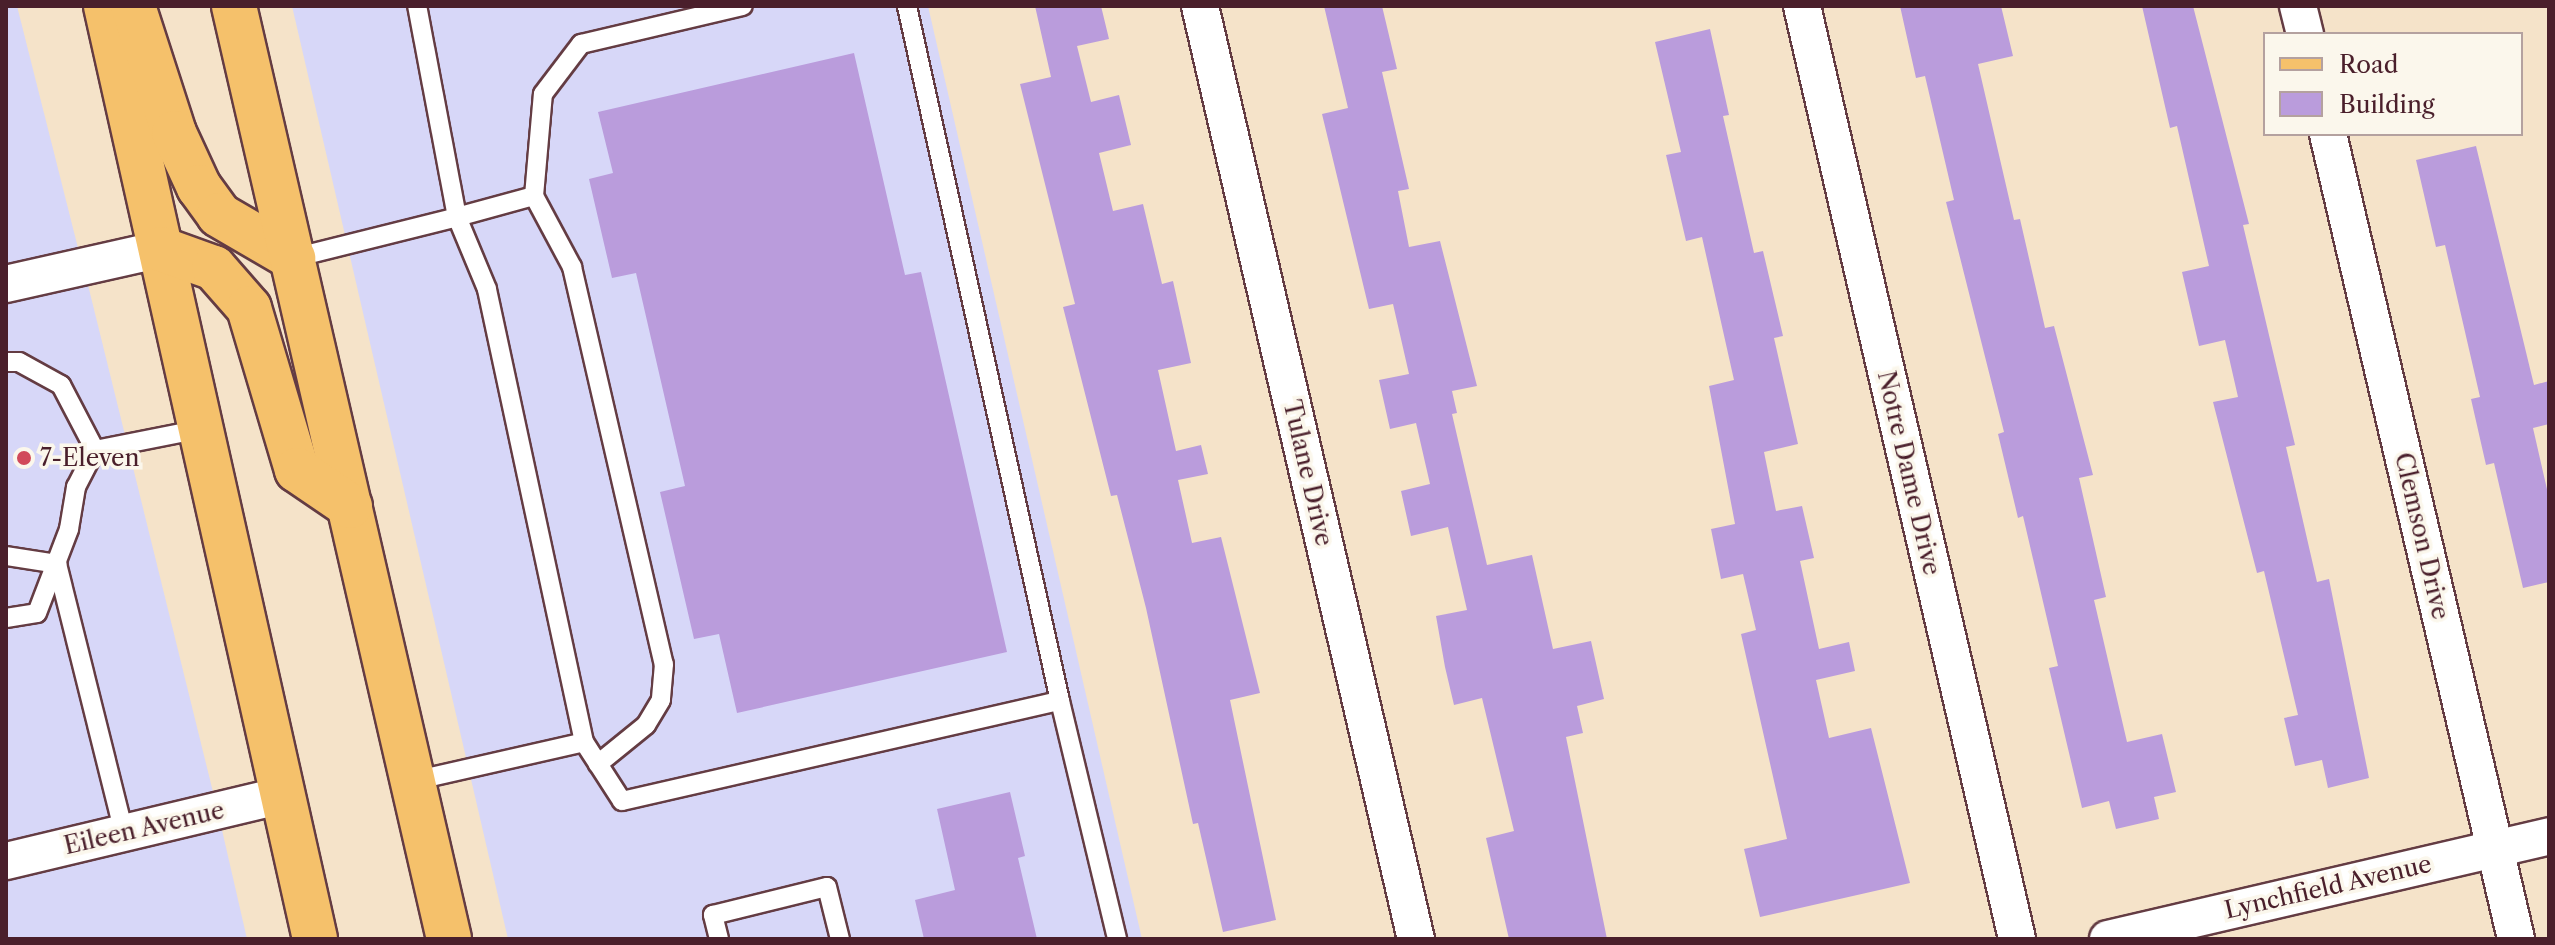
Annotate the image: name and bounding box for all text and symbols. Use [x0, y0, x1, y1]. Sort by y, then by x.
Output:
legend [2263, 32, 2523, 136]
text: Road [2339, 50, 2398, 79]
text: Building [2339, 90, 2435, 119]
street label: Notre Dame Drive [1871, 368, 1947, 578]
street label: Tulane Drive [1277, 397, 1339, 549]
place label: 7-Eleven [40, 444, 139, 472]
marker: 7-Eleven [15, 449, 33, 467]
street label: Clemson Drive [2389, 450, 2455, 622]
street label: Eileen Avenue [61, 795, 227, 861]
street label: Lynchfield Avenue [2221, 849, 2435, 925]

